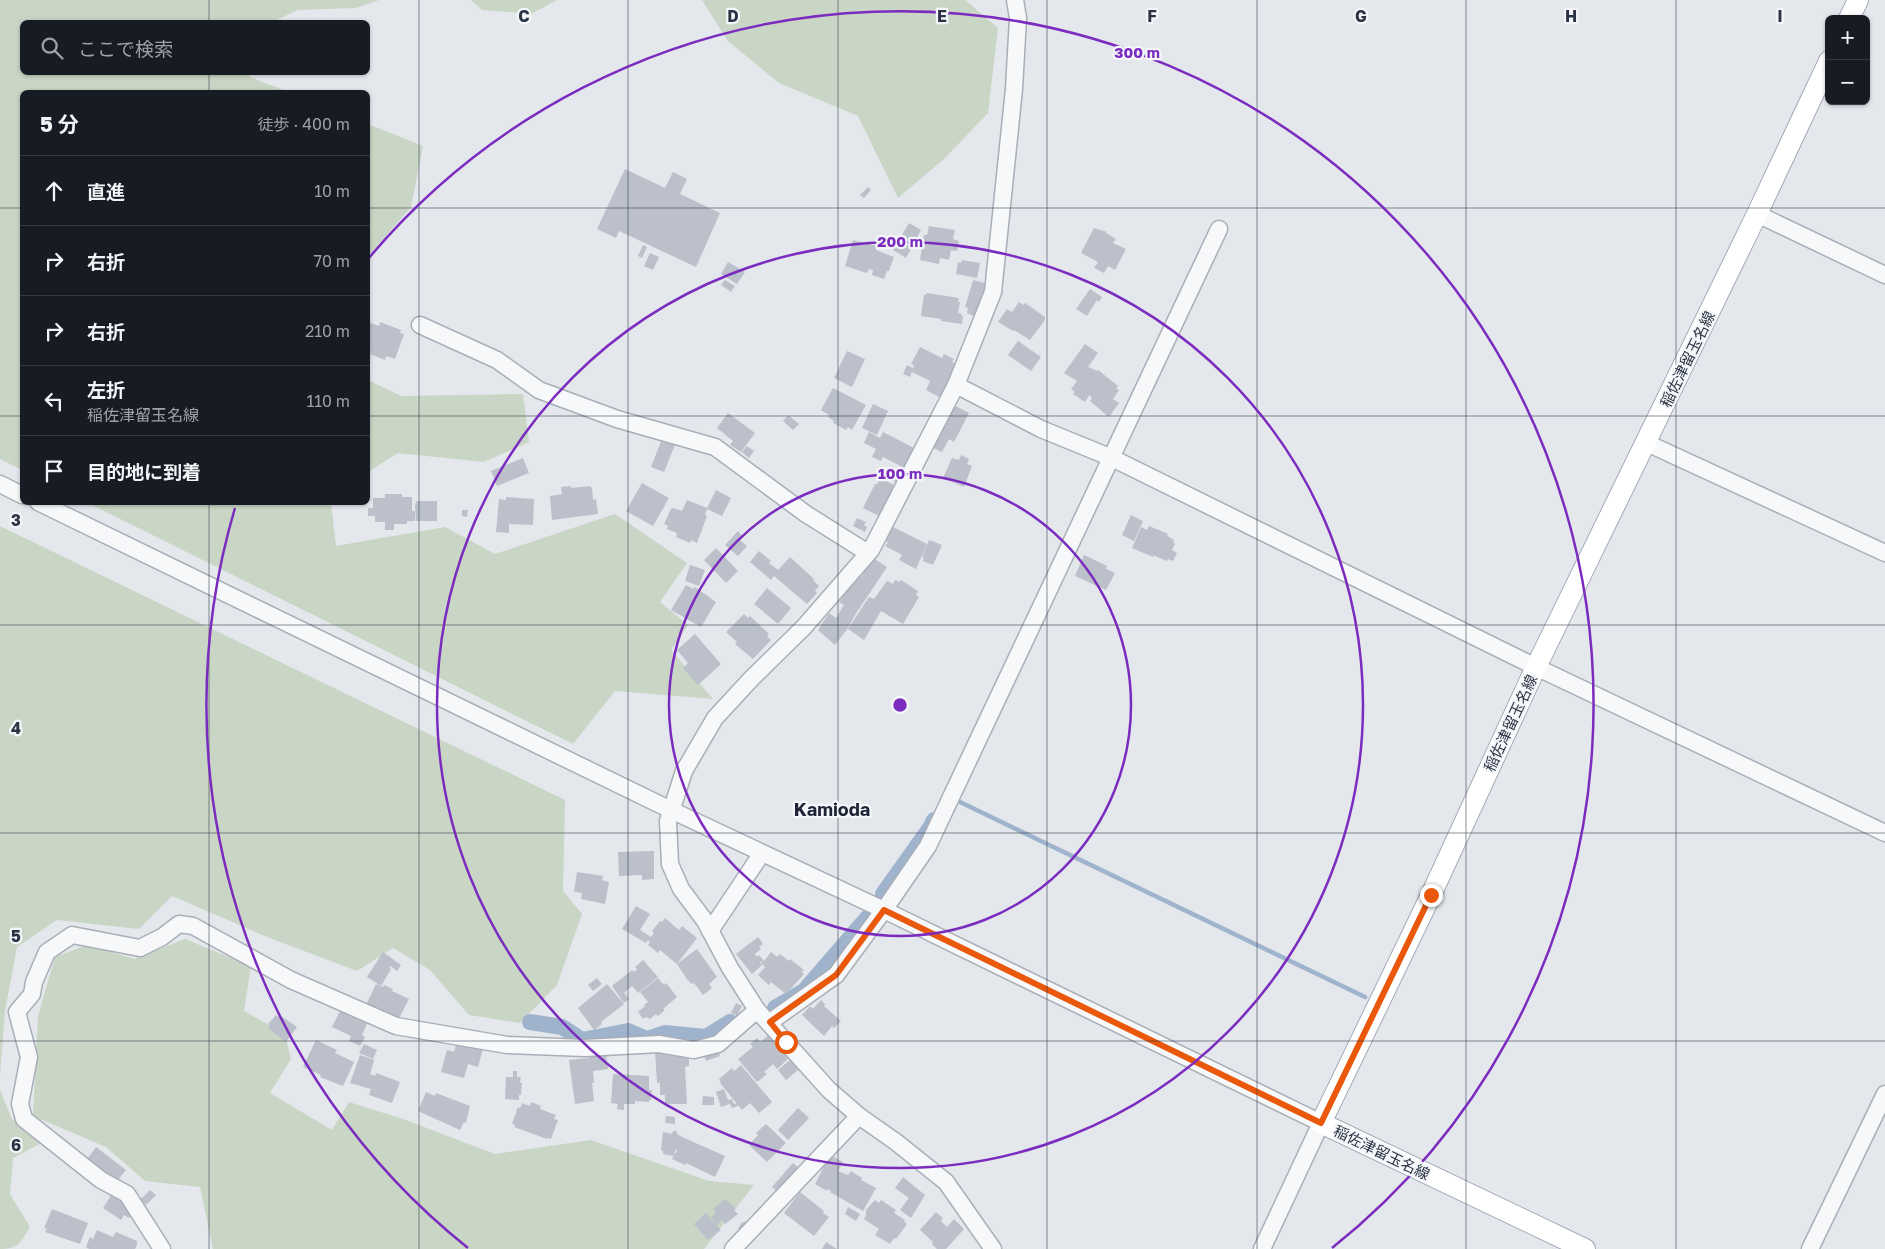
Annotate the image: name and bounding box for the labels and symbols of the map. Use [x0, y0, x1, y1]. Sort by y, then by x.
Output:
text: C [518, 6, 530, 26]
text: D [727, 6, 739, 26]
text: E [937, 6, 947, 26]
text: F [1147, 6, 1157, 26]
text: G [1355, 6, 1367, 26]
text: H [1565, 6, 1577, 26]
text: I [1777, 6, 1783, 26]
text: 300 m [1114, 43, 1160, 61]
text: 200 m [877, 232, 923, 250]
street label: 稲佐津留玉名線 [1656, 308, 1718, 410]
text: 100 m [878, 464, 922, 482]
text: 3 [11, 510, 21, 530]
street label: 稲佐津留玉名線 [1480, 672, 1540, 774]
centre of rings [891, 696, 909, 714]
text: 4 [11, 718, 21, 738]
district label: Kamioda [794, 798, 870, 820]
route end [1420, 884, 1443, 907]
text: 5 [11, 926, 21, 946]
route start [775, 1031, 798, 1054]
street label: 稲佐津留玉名線 [1331, 1121, 1433, 1183]
text: 6 [11, 1135, 21, 1155]

